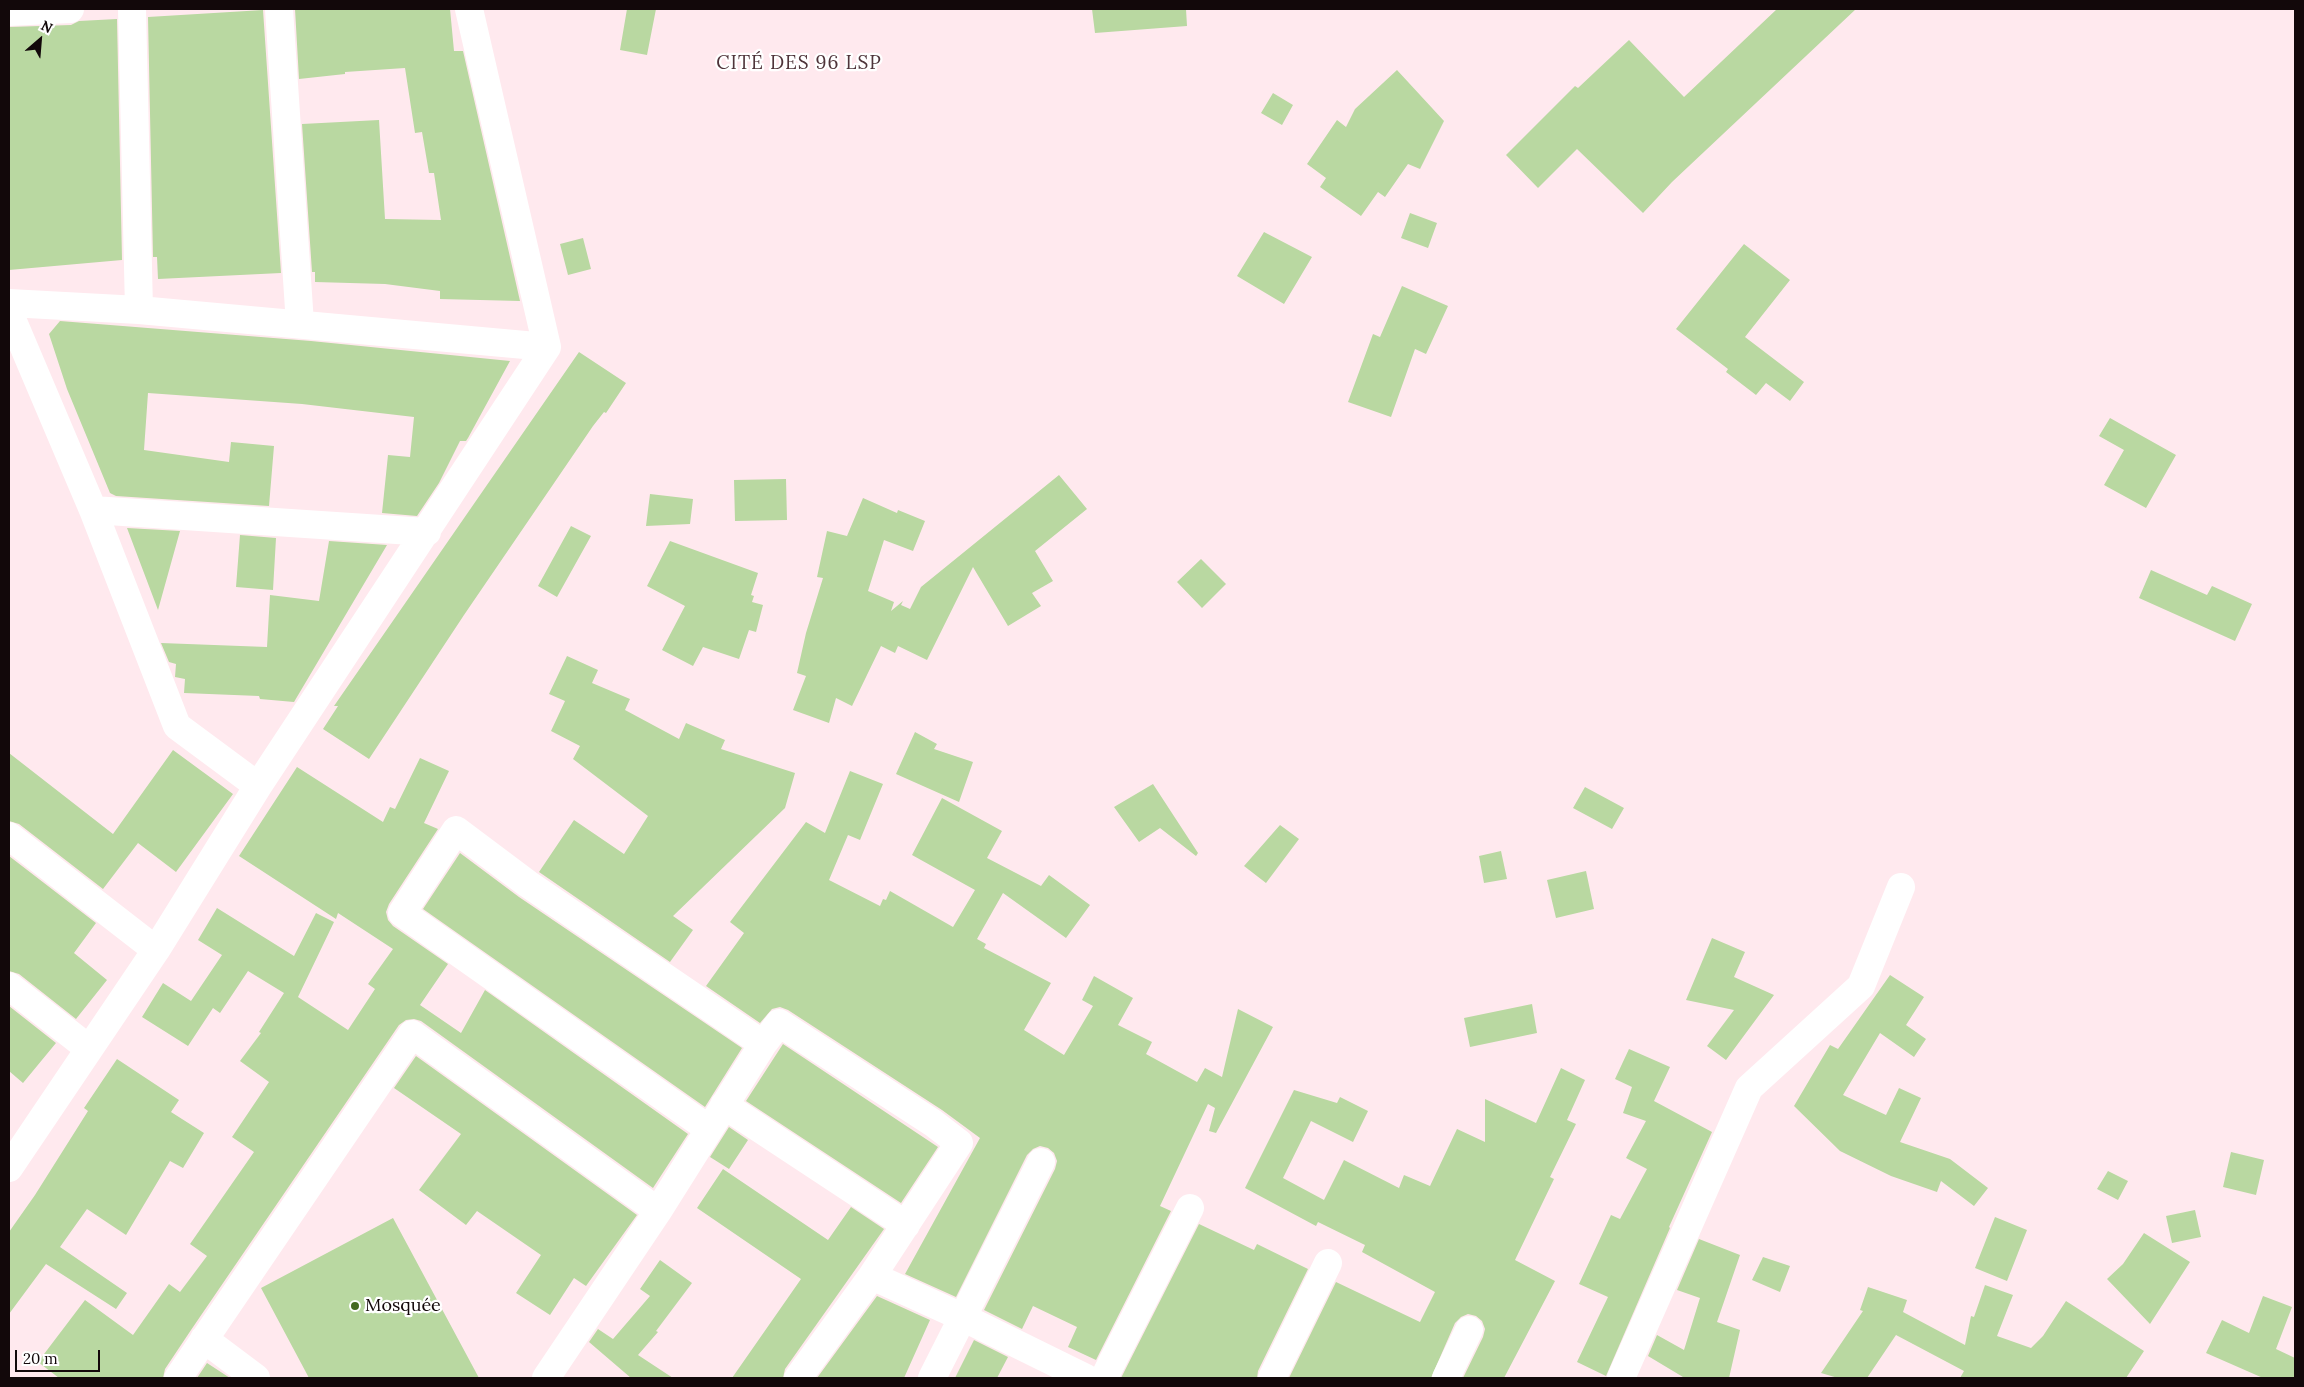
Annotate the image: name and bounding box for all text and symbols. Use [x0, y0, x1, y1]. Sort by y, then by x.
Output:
north arrow [15, 15, 65, 65]
text: N [38, 16, 56, 37]
district label: CITÉ DES 96 LSP [714, 53, 884, 75]
place label: Mosquée [365, 1295, 441, 1317]
marker: Mosquée [349, 1300, 361, 1312]
scale bar [18, 1340, 102, 1372]
text: 20 m [23, 1349, 58, 1368]

